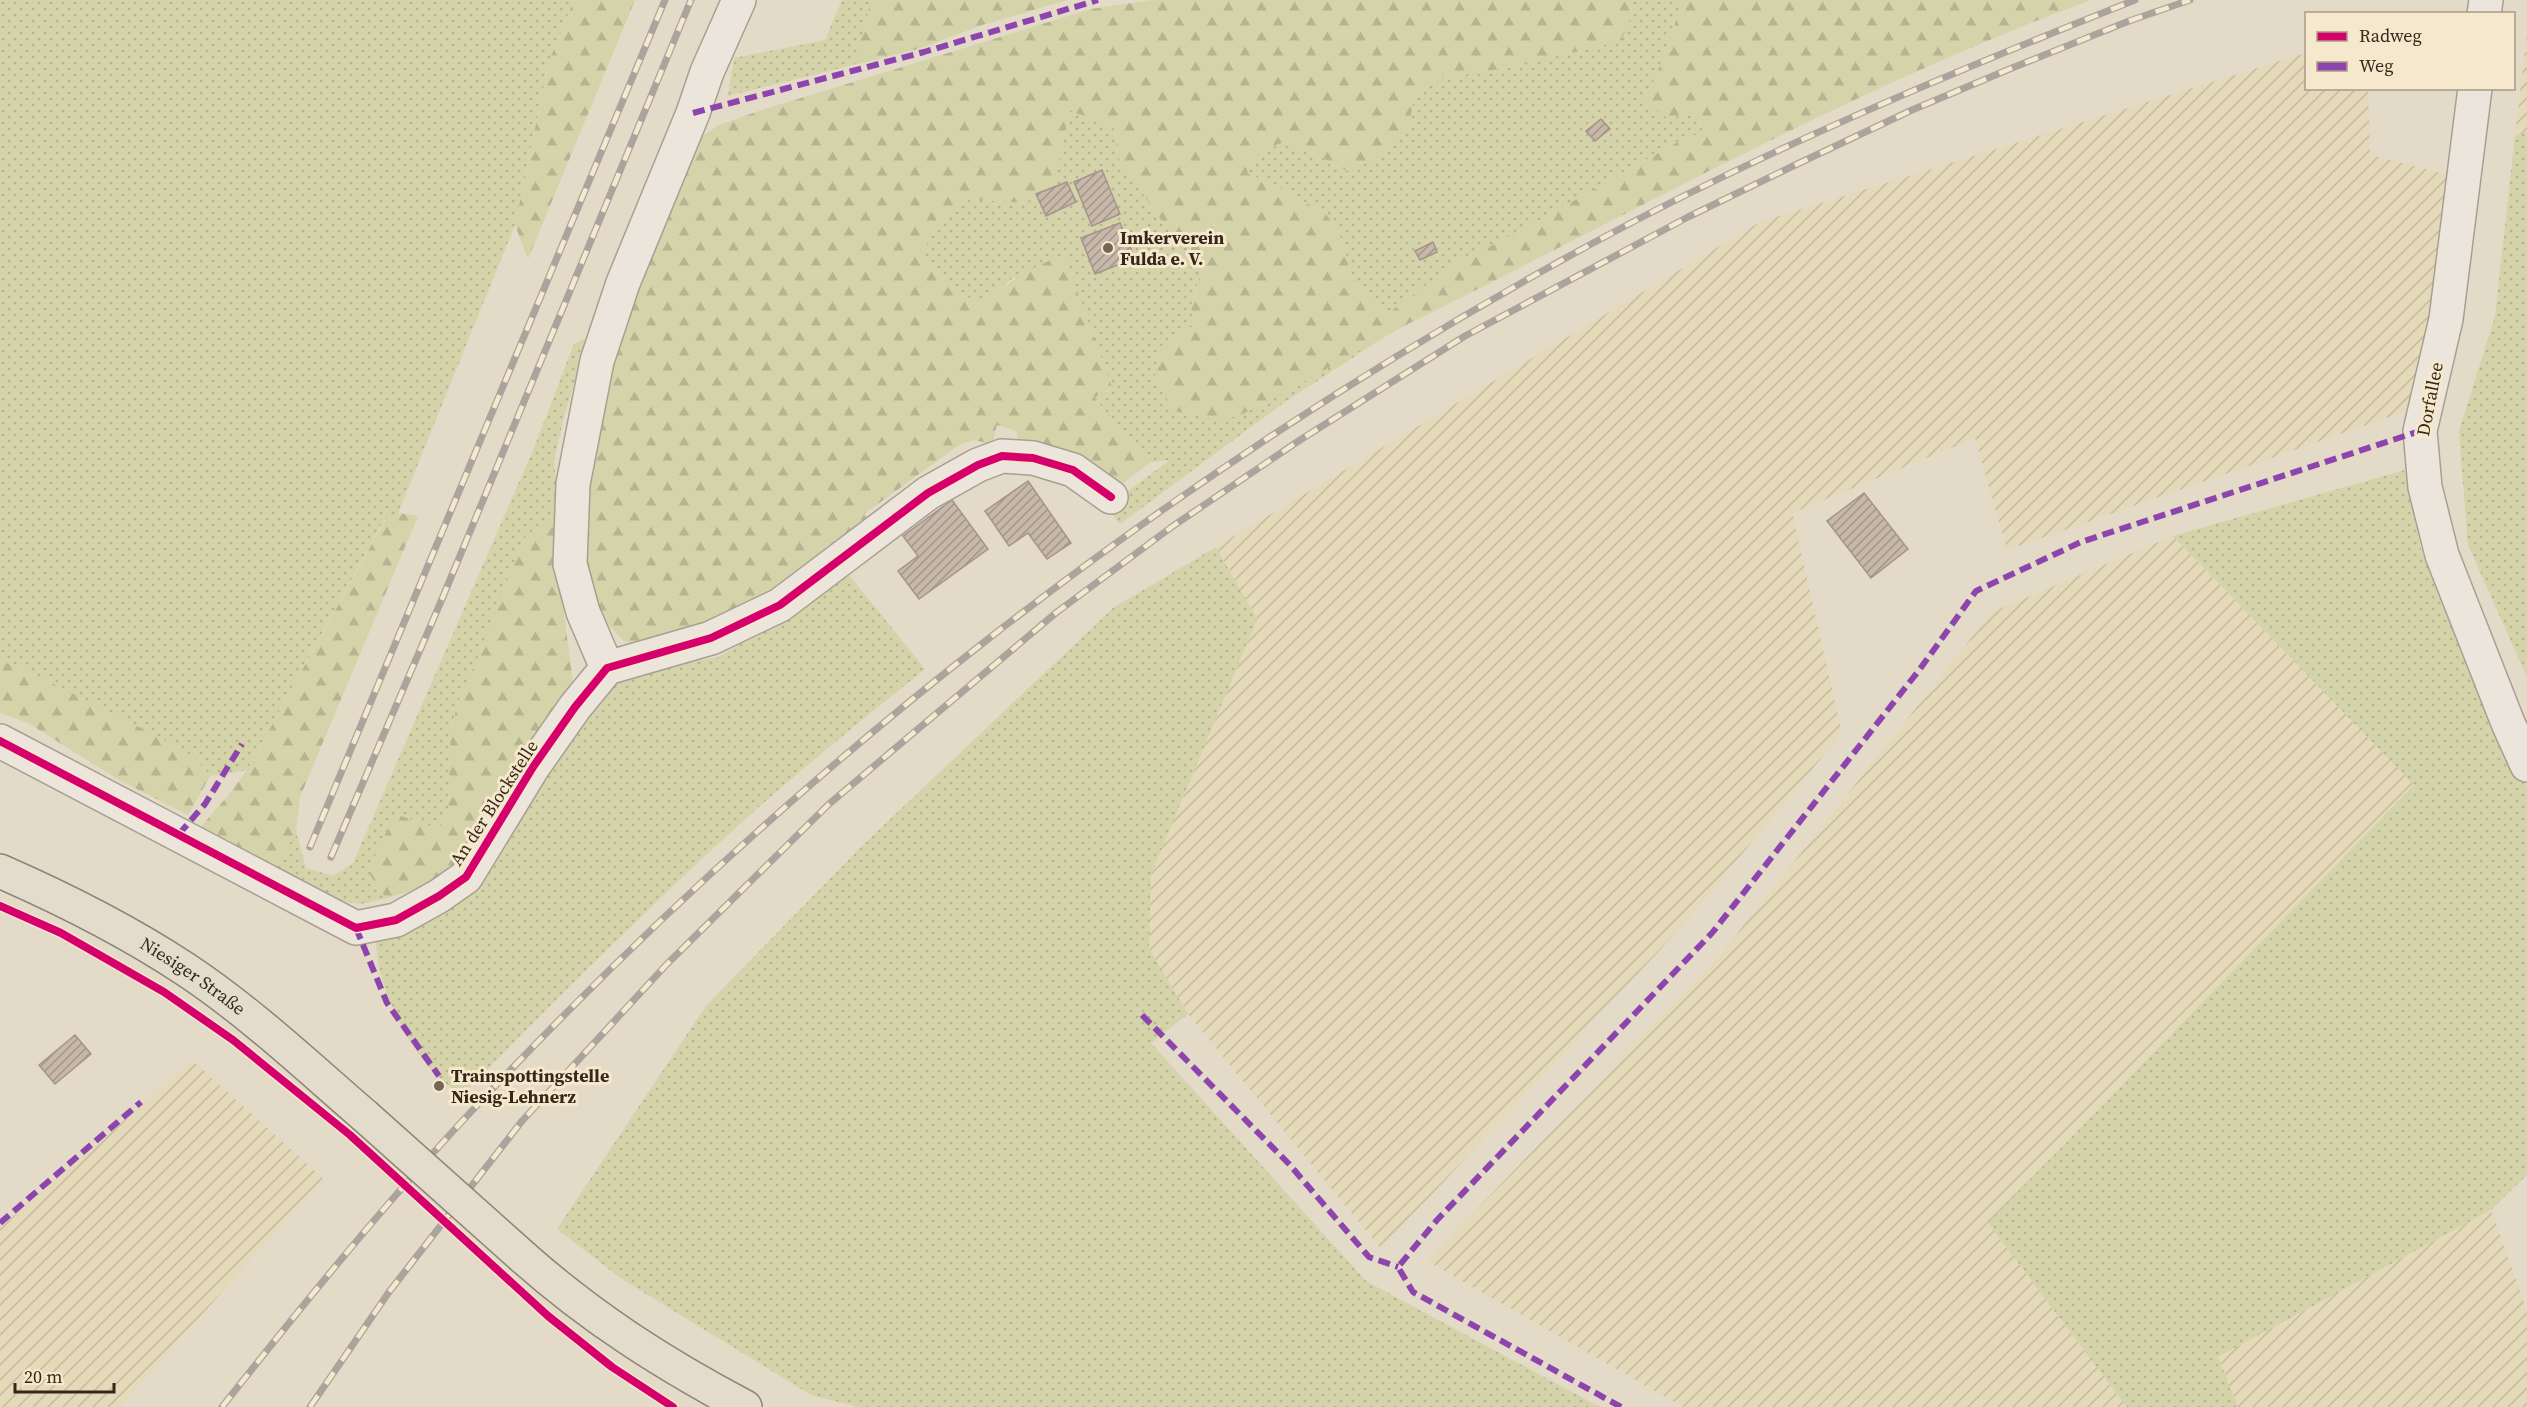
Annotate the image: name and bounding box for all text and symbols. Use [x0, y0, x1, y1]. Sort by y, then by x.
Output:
legend [2305, 12, 2515, 90]
text: Radweg [2359, 23, 2422, 48]
text: Weg [2359, 53, 2394, 78]
place label: Imkerverein Fulda e. V. [1120, 225, 1224, 271]
marker: Imkerverein Fulda e. V. [1101, 241, 1115, 255]
street label: Dorfallee [2410, 360, 2449, 438]
street label: An der Blockstelle [443, 735, 544, 871]
street label: Niesiger Straße [136, 931, 251, 1021]
place label: Trainspottingstelle Niesig-Lehnerz [451, 1063, 609, 1109]
marker: Trainspottingstelle Niesig-Lehnerz [432, 1079, 446, 1093]
scale bar [15, 1356, 114, 1394]
text: 20 m [24, 1364, 62, 1389]

